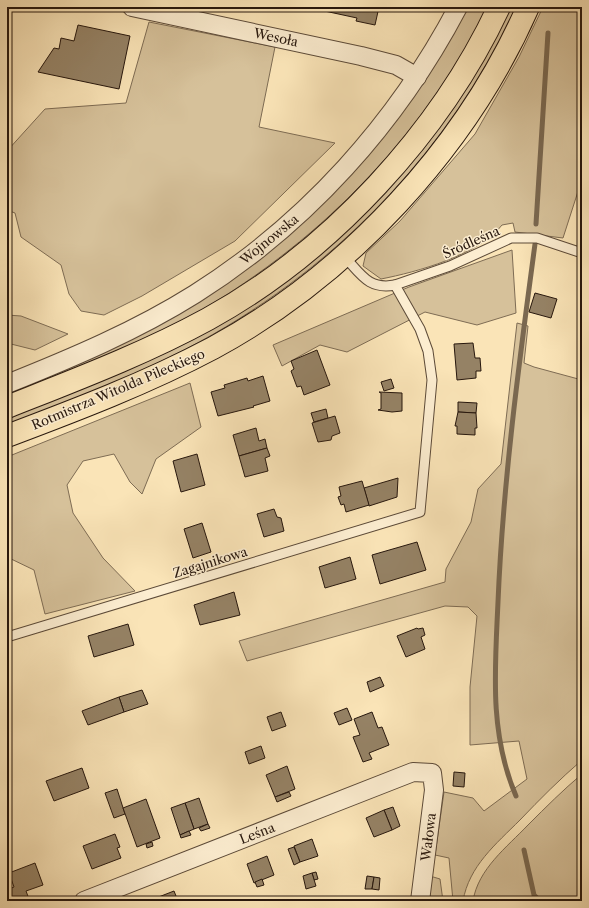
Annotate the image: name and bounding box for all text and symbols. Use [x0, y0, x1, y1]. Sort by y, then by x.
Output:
street label: Wesoła [251, 24, 300, 50]
street label: Wojnowska [236, 210, 302, 268]
street label: Śródleśna [440, 222, 502, 262]
street label: Rotmistrza Witolda Pileckiego [29, 345, 207, 433]
street label: Zagajnikowa [171, 543, 249, 581]
street label: Wałowa [417, 812, 439, 863]
street label: Leśna [237, 819, 277, 847]

